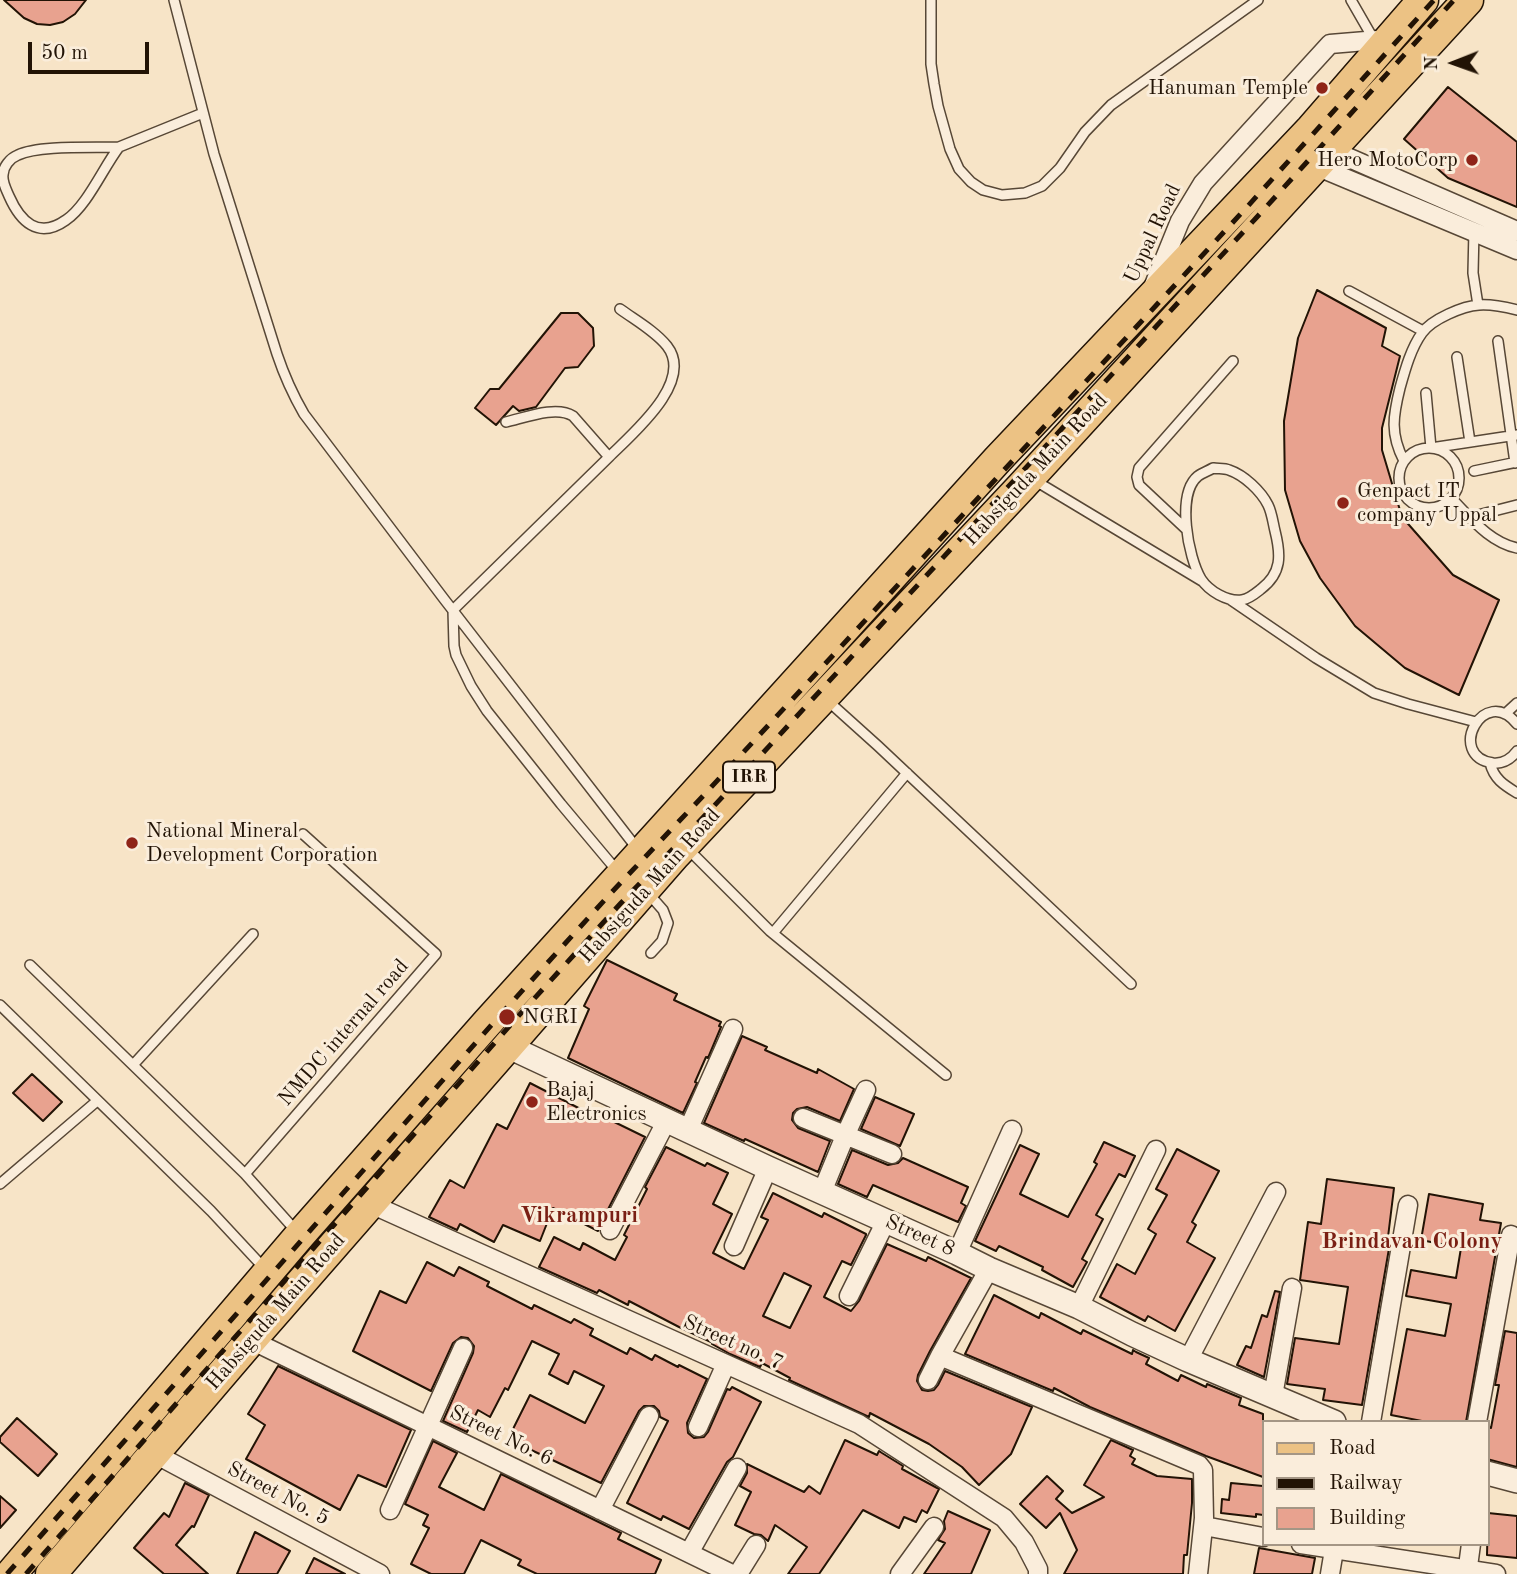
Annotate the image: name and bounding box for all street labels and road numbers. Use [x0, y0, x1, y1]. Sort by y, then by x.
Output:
street label: Uppal Road [1119, 180, 1187, 288]
street label: Habsiguda Main Road [959, 388, 1113, 552]
road number: IRR [723, 762, 775, 792]
street label: Habsiguda Main Road [574, 803, 726, 969]
street label: NMDC internal road [273, 954, 415, 1112]
street label: Street 8 [881, 1209, 959, 1263]
street label: Habsiguda Main Road [201, 1228, 351, 1396]
street label: Street no. 7 [679, 1310, 787, 1376]
street label: Street No. 6 [445, 1400, 557, 1472]
street label: Street No. 5 [223, 1457, 333, 1531]

